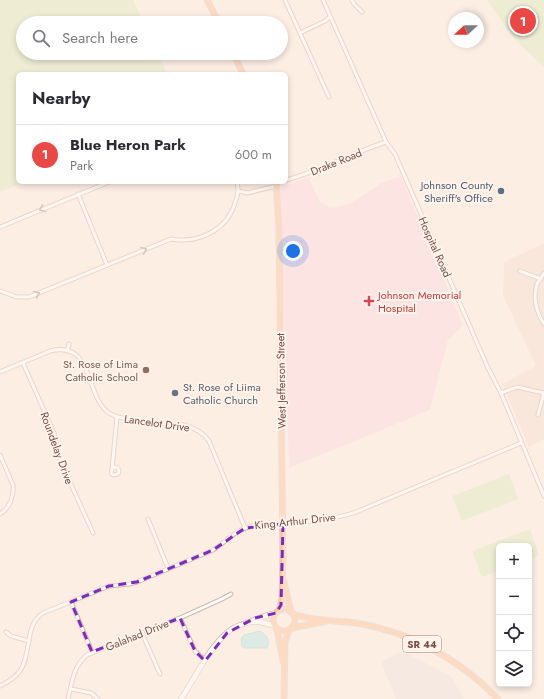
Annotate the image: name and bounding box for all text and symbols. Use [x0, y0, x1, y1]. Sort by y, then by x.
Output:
pin: 1 [510, 6, 536, 36]
north arrow [448, 12, 484, 48]
search box [16, 16, 288, 60]
icon: search [30, 27, 52, 49]
text: Search here [62, 27, 138, 49]
text: Nearby [32, 86, 90, 110]
text: Blue Heron Park [70, 134, 186, 156]
street label: Drake Road [308, 144, 364, 180]
text: 1 [42, 145, 48, 164]
text: 600 m [235, 145, 272, 164]
text: Park [70, 156, 93, 175]
place label: Johnson County Sheriff's Office [419, 177, 493, 206]
marker: Johnson County Sheriff's Office [496, 186, 506, 196]
one-way arrow [39, 205, 46, 213]
street label: Hospital Road [414, 214, 456, 280]
your location [283, 241, 303, 261]
one-way arrow [139, 247, 147, 255]
place label: Johnson Memorial Hospital [376, 287, 461, 316]
one-way arrow [34, 290, 41, 298]
marker: Johnson Memorial Hospital [363, 295, 375, 307]
street label: West Jefferson Street [272, 333, 290, 429]
place label: St. Rose of Lima Catholic School [63, 356, 138, 385]
marker: St. Rose of Lima Catholic School [141, 365, 151, 375]
place label: St. Rose of Liima Catholic Church [183, 379, 261, 408]
marker: St. Rose of Liima Catholic Church [170, 388, 180, 398]
street label: Roundelay Drive [36, 410, 78, 487]
street label: Lancelot Drive [123, 410, 191, 436]
street label: King Arthur Drive [254, 509, 337, 533]
map controls [496, 543, 532, 687]
button: + [496, 543, 532, 579]
button: − [496, 579, 532, 615]
street label: Galahad Drive [103, 615, 171, 655]
button: locate [496, 615, 532, 651]
road number: SR 44 [403, 636, 441, 652]
button: layers [496, 651, 532, 687]

